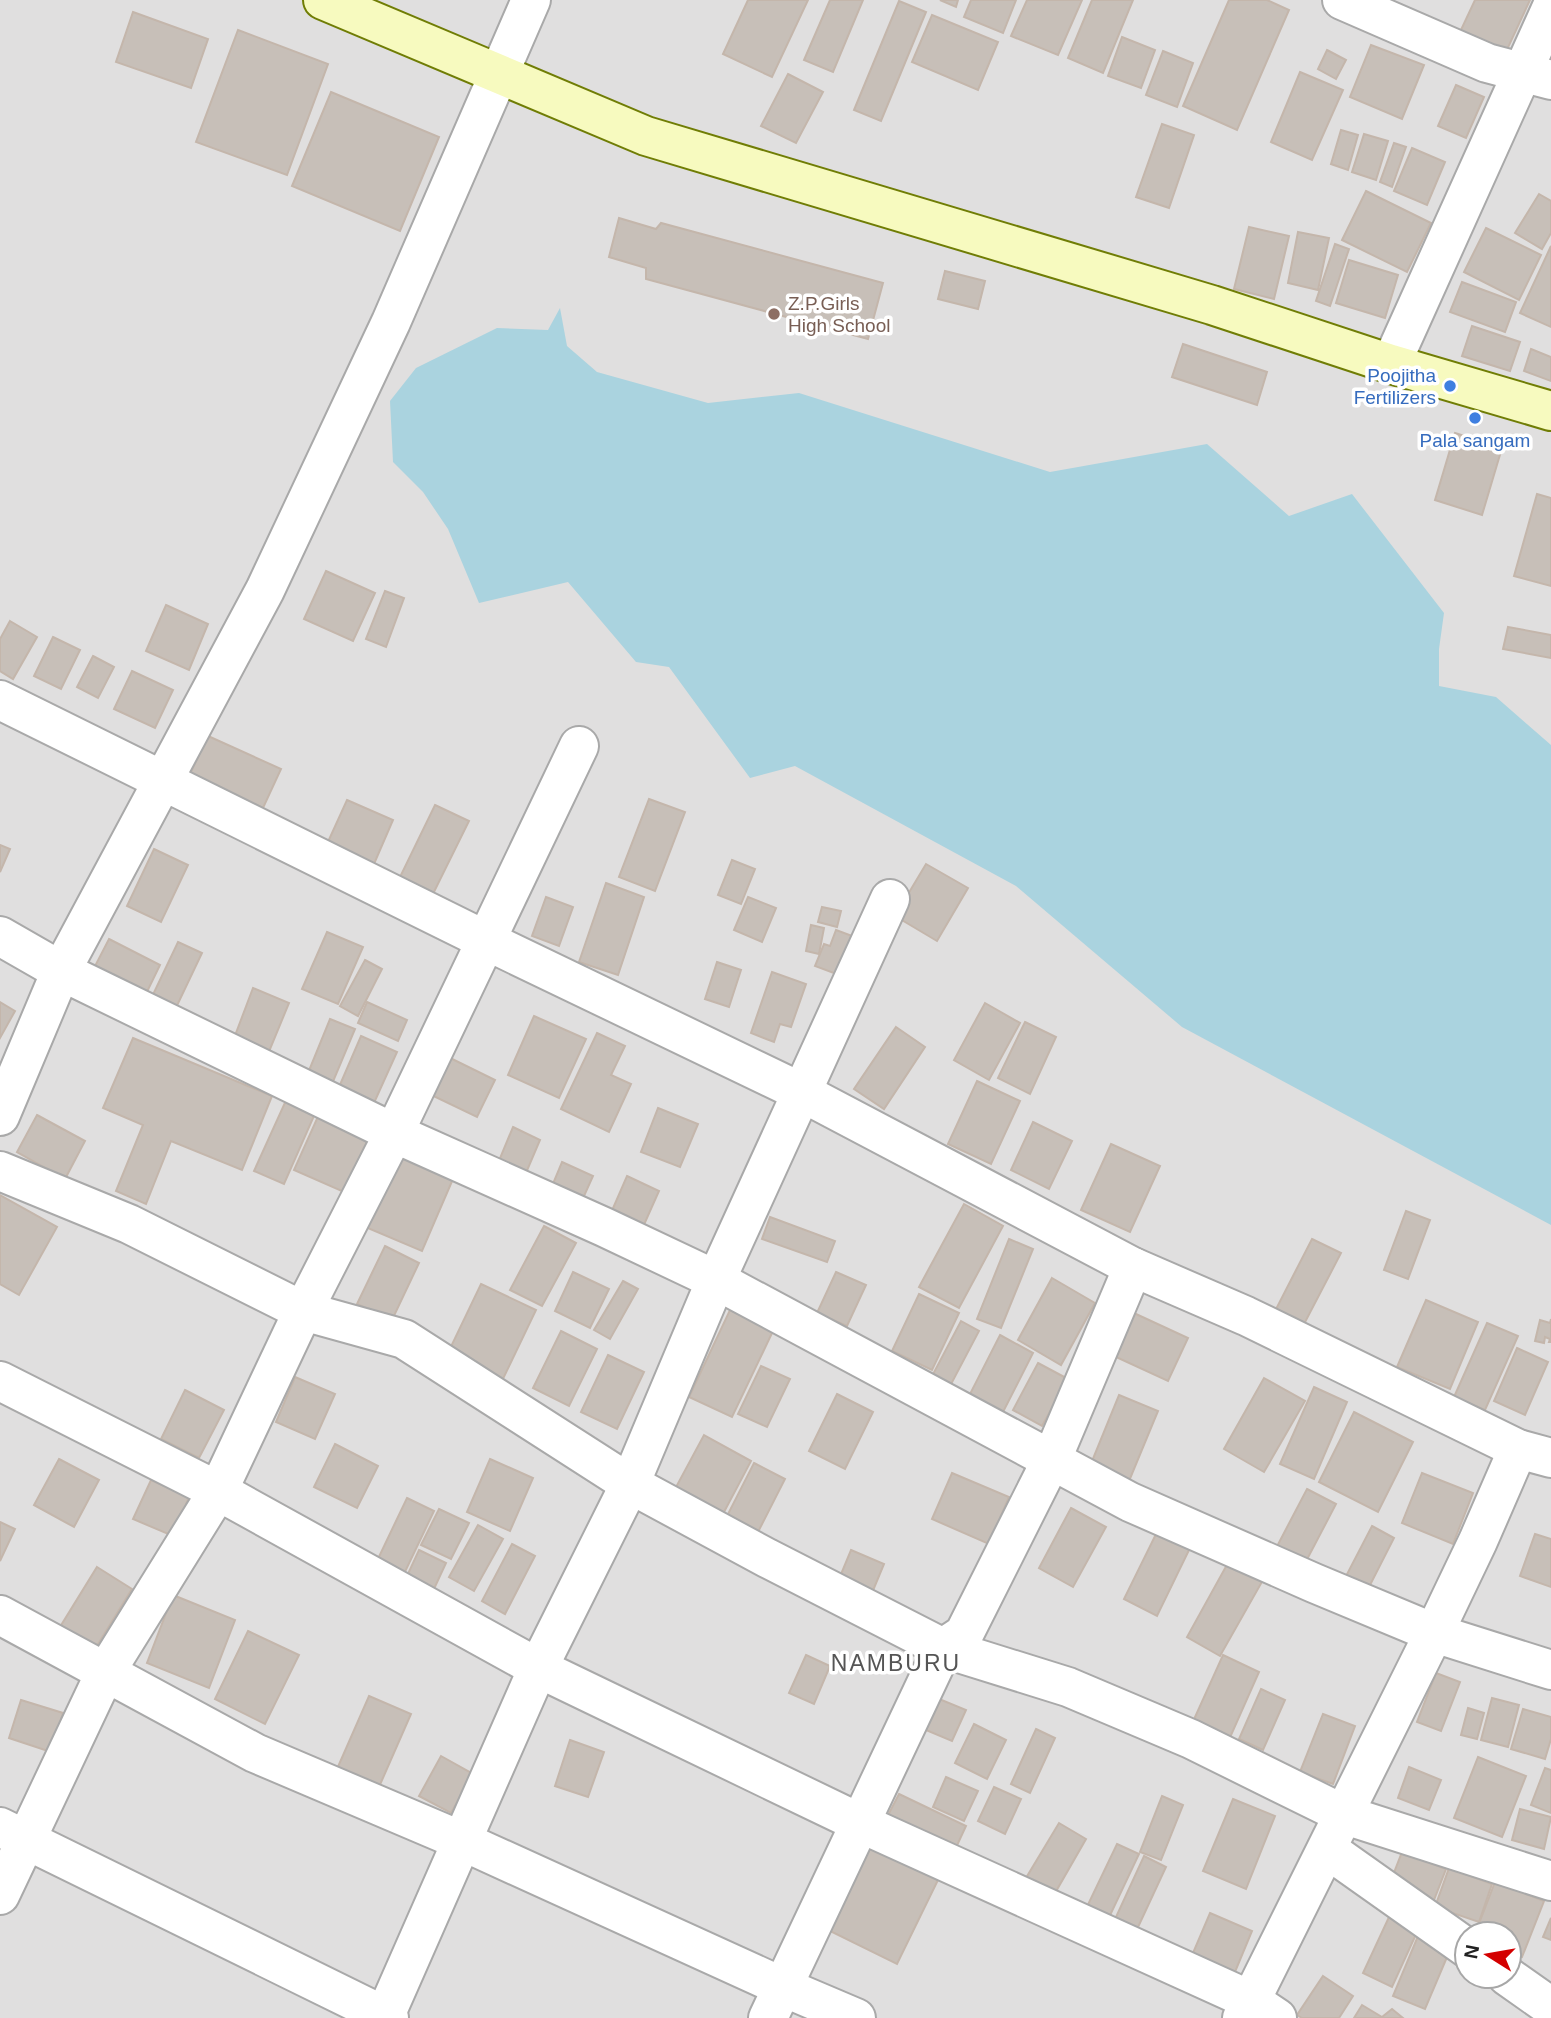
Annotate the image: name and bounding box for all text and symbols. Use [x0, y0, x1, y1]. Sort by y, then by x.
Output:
place label: Z.P.Girls High School [788, 293, 890, 336]
marker: Z.P.Girls High School [766, 306, 782, 322]
place label: Poojitha Fertilizers [1354, 365, 1436, 408]
marker: Poojitha Fertilizers [1442, 378, 1458, 394]
marker: Pala sangam [1467, 410, 1483, 426]
place label: Pala sangam [1420, 430, 1530, 451]
district label: NAMBURU [831, 1650, 961, 1676]
north arrow [1453, 1920, 1523, 1990]
text: N [1460, 1943, 1483, 1961]

